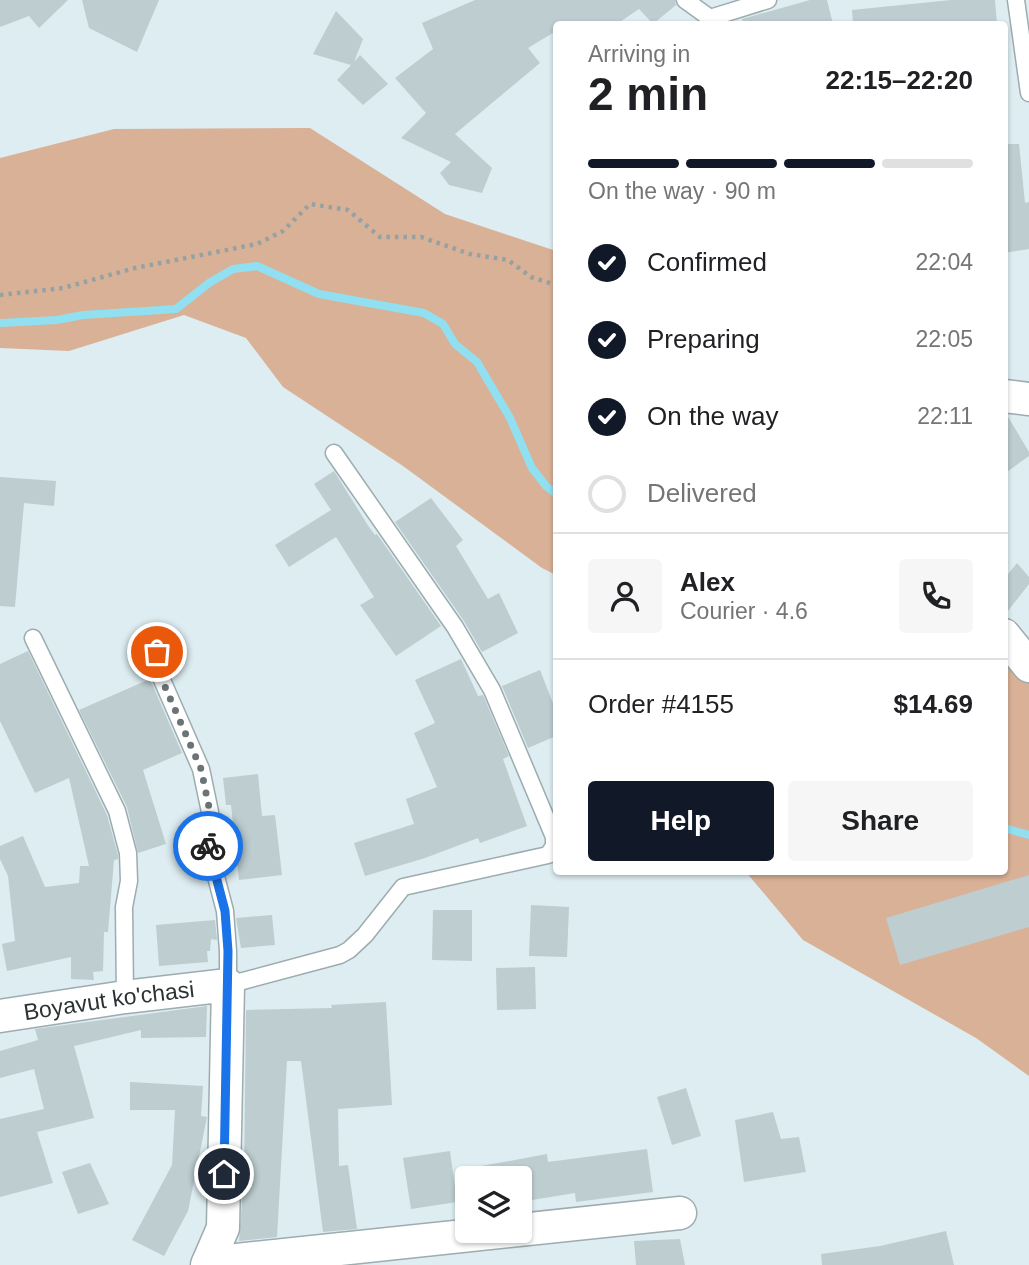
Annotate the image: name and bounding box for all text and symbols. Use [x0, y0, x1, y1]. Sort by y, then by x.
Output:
text: Arriving in [588, 41, 690, 67]
text: 22:15–22:20 [826, 65, 973, 95]
text: 2 min [588, 68, 708, 120]
text: On the way · 90 m [588, 178, 776, 204]
icon: check [588, 244, 626, 282]
text: Confirmed [647, 247, 767, 277]
text: 22:04 [915, 249, 973, 275]
icon: check [588, 321, 626, 359]
text: Preparing [647, 324, 760, 354]
text: 22:05 [915, 326, 973, 352]
icon: check [588, 398, 626, 436]
text: On the way [647, 401, 779, 431]
text: 22:11 [917, 403, 973, 429]
text: Delivered [647, 478, 757, 508]
button: person [588, 559, 662, 633]
button: phone [899, 559, 973, 633]
text: Alex [680, 567, 735, 597]
text: Courier · 4.6 [680, 598, 808, 624]
pin [127, 622, 187, 682]
icon: bag [138, 633, 176, 671]
text: Order #4155 [588, 689, 734, 719]
text: $14.69 [893, 689, 973, 719]
button: Help [588, 781, 774, 861]
button: Share [788, 781, 973, 861]
courier [173, 811, 243, 881]
icon: bike [189, 827, 227, 865]
street label: Boyavut ko'chasi [22, 976, 196, 1025]
pin [194, 1144, 254, 1204]
icon: home [205, 1155, 243, 1193]
map controls [455, 1166, 532, 1243]
button: layers [455, 1166, 532, 1243]

